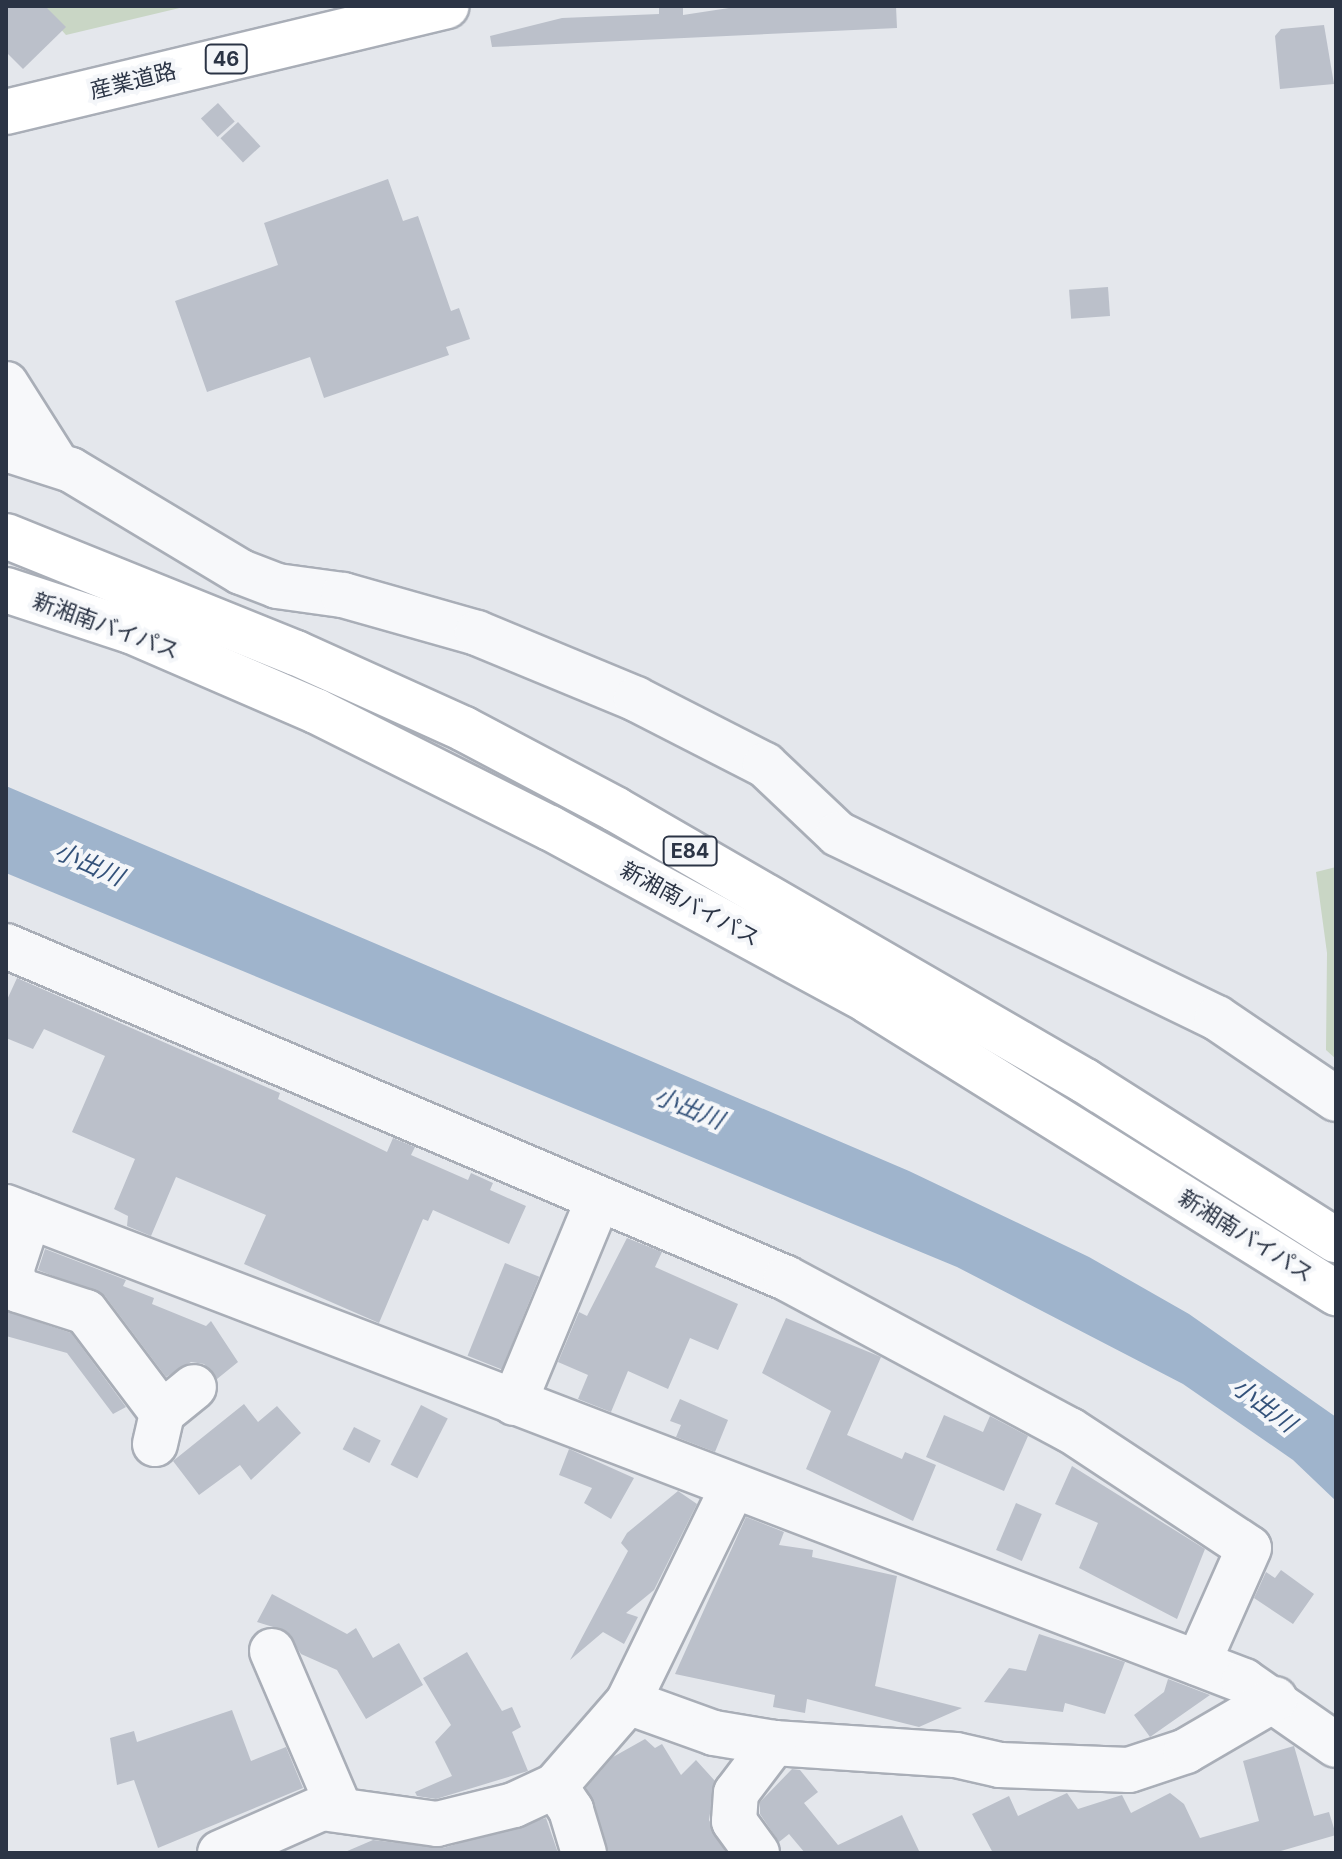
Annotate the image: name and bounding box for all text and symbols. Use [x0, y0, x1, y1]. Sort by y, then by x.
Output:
road number: 46 [204, 43, 248, 75]
street label: 産業道路 [87, 58, 179, 104]
street label: 新湘南バイパス [29, 587, 183, 665]
road number: E84 [662, 835, 718, 867]
water label: 小出川 [50, 836, 128, 892]
street label: 新湘南バイパス [616, 856, 764, 952]
water label: 小出川 [650, 1081, 728, 1135]
street label: 新湘南バイパス [1174, 1184, 1318, 1288]
water label: 小出川 [1227, 1372, 1301, 1438]

